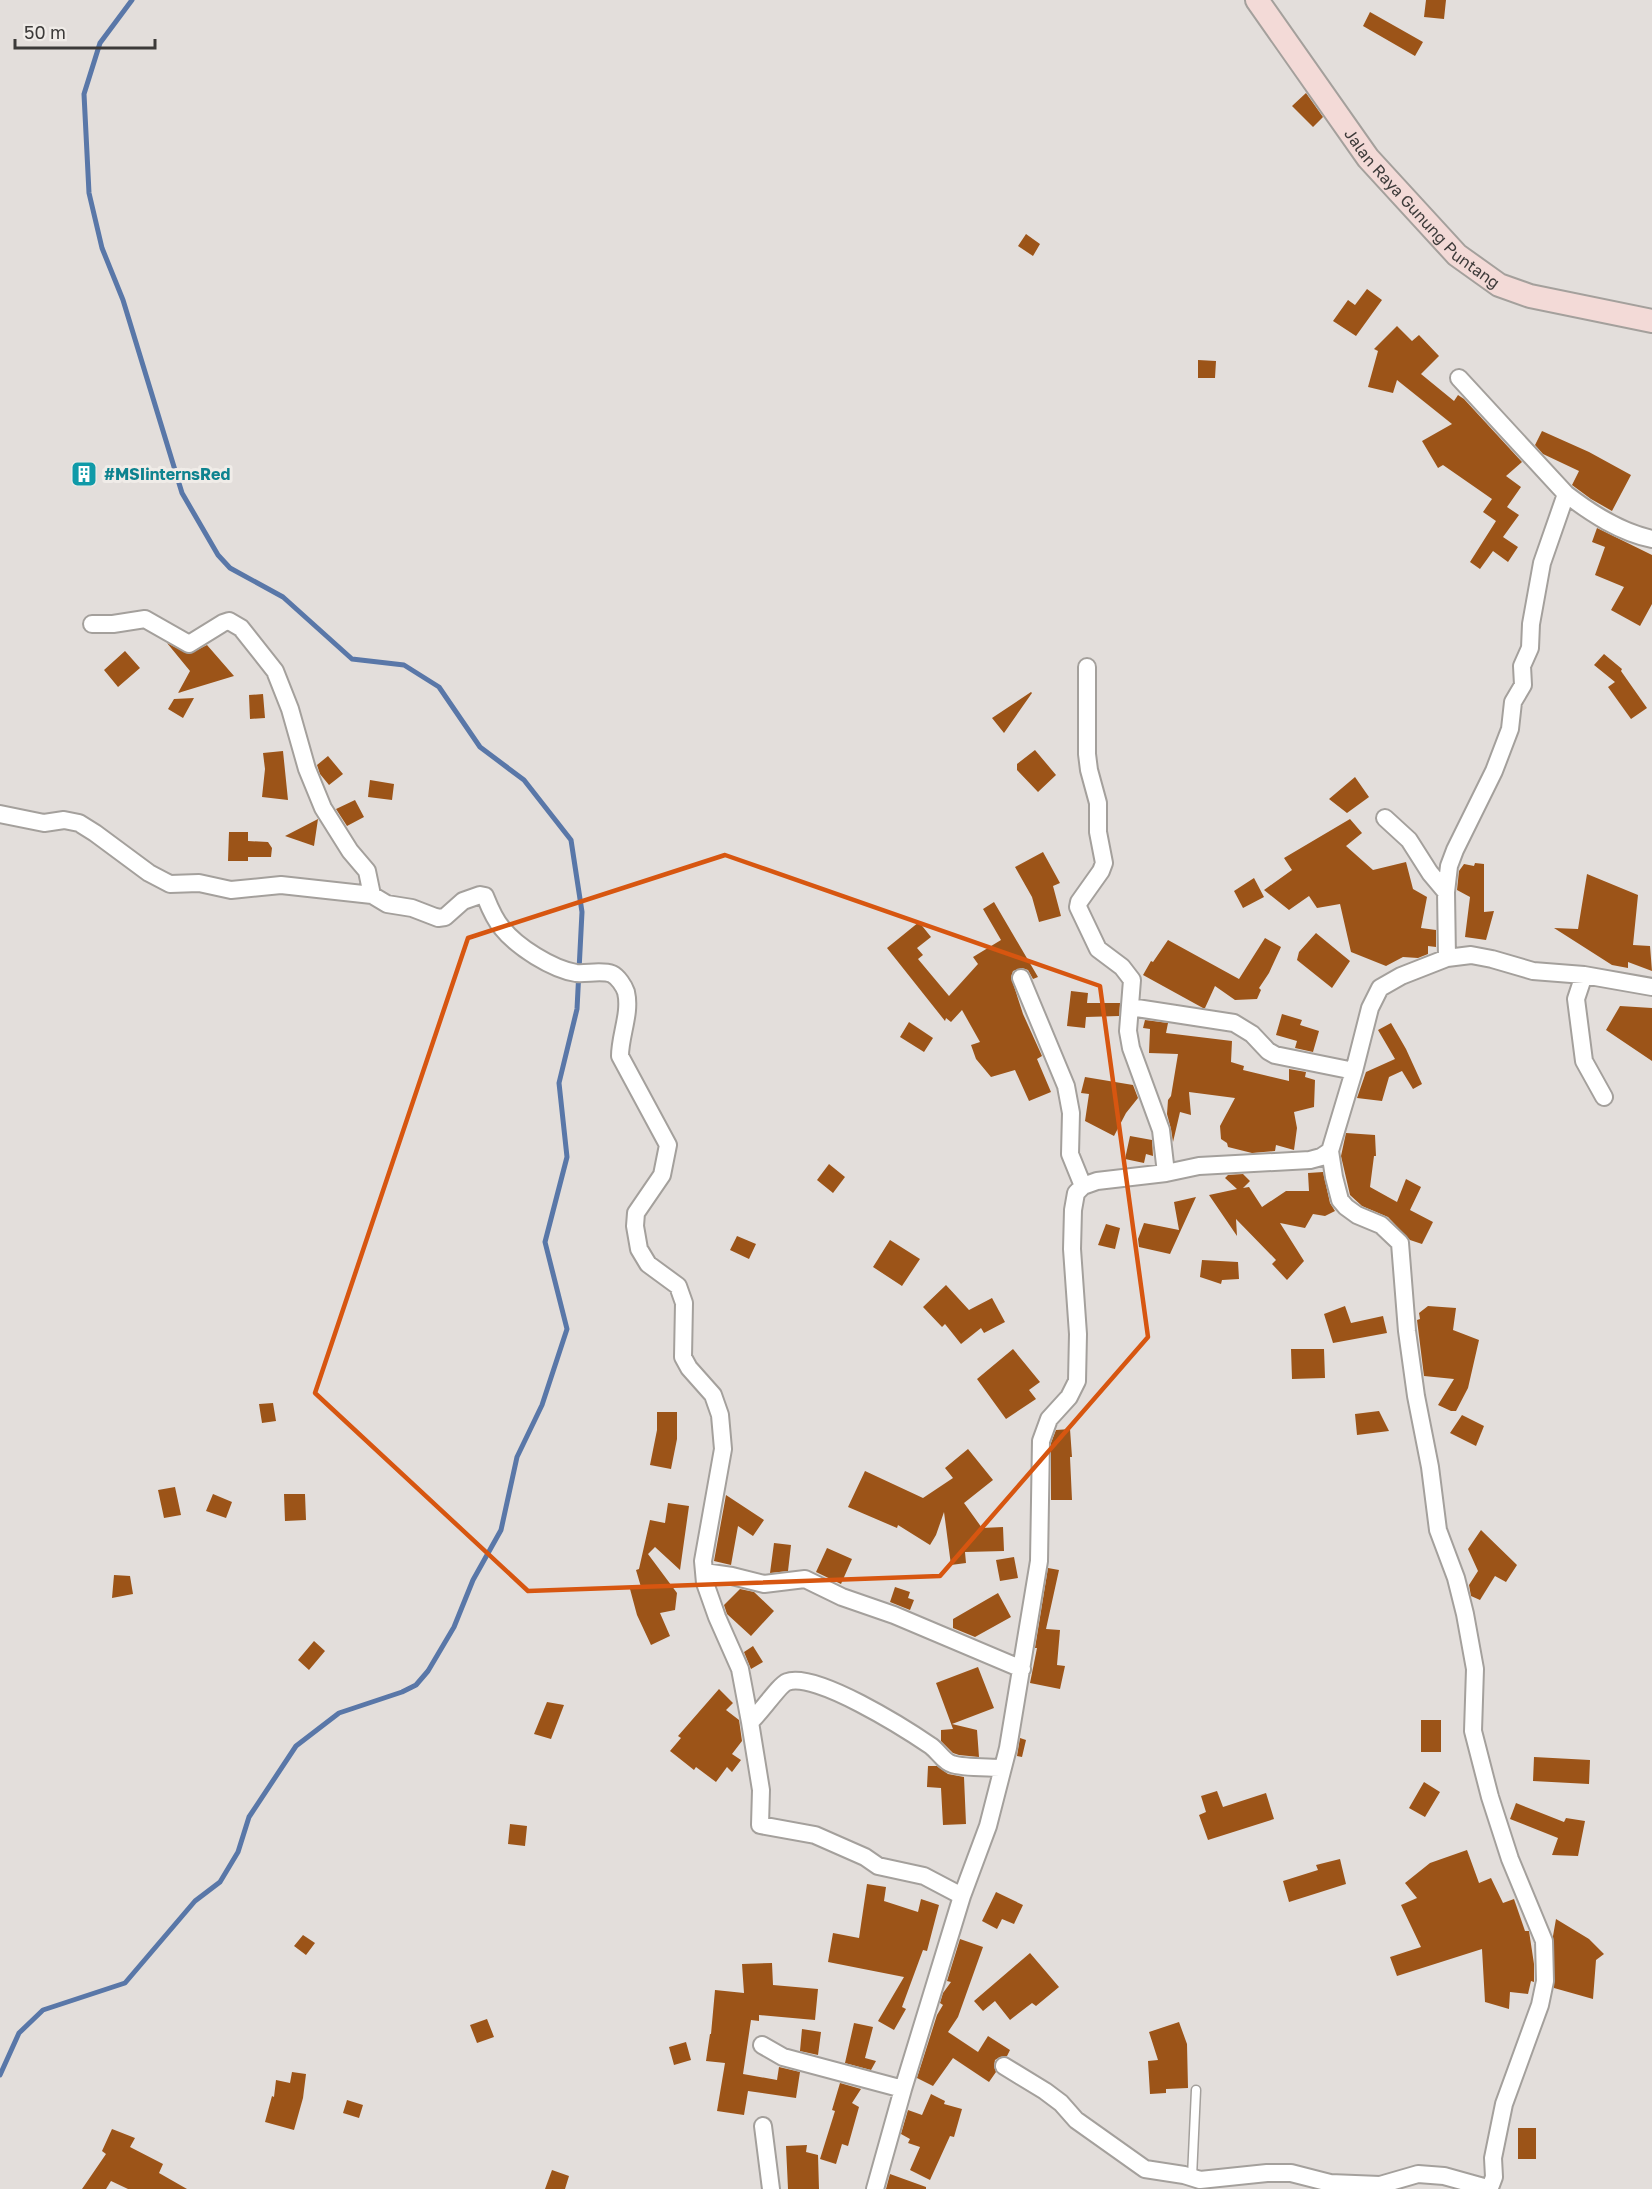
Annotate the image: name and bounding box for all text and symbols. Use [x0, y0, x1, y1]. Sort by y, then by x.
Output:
scale bar [15, 12, 154, 50]
text: 50 m [24, 21, 66, 43]
street label: Jalan Raya Gunung Puntang [1340, 124, 1504, 292]
building icon: #MSIinternsRed [69, 459, 99, 489]
place label: #MSIinternsRed [104, 464, 230, 484]

